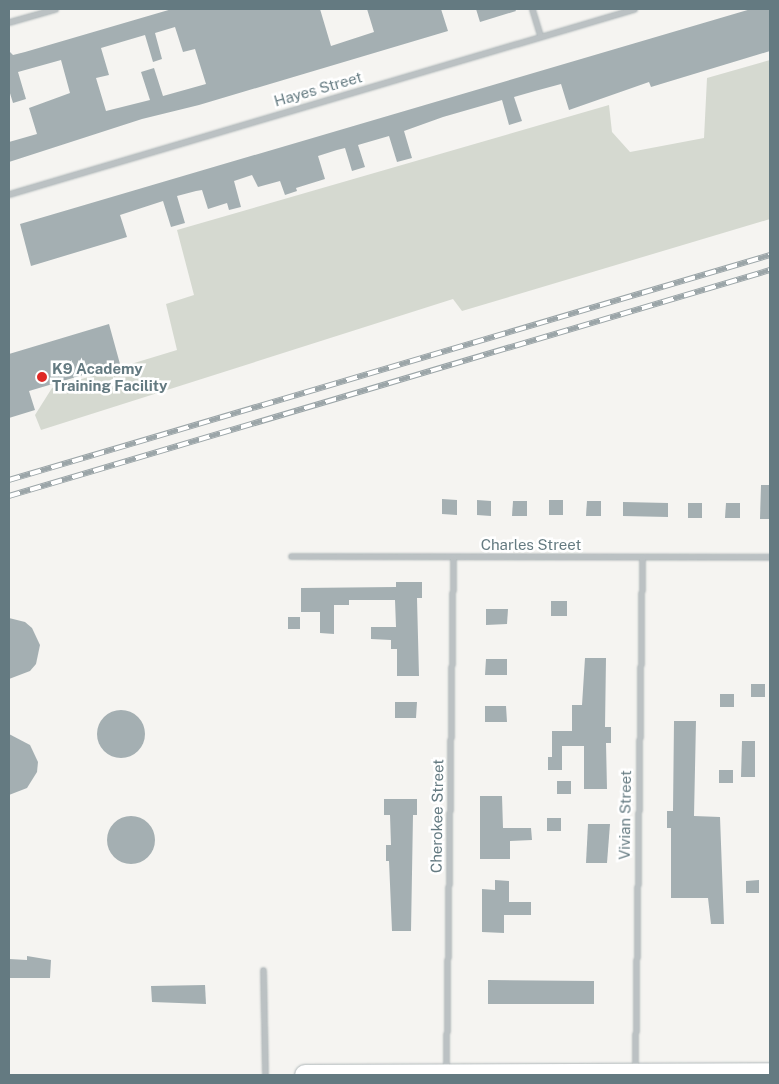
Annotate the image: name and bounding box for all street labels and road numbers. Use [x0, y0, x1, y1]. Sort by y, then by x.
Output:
street label: Hayes Street [272, 68, 364, 110]
street label: Charles Street [481, 536, 581, 554]
street label: Cherokee Street [427, 759, 447, 873]
street label: Vivian Street [615, 770, 635, 860]

